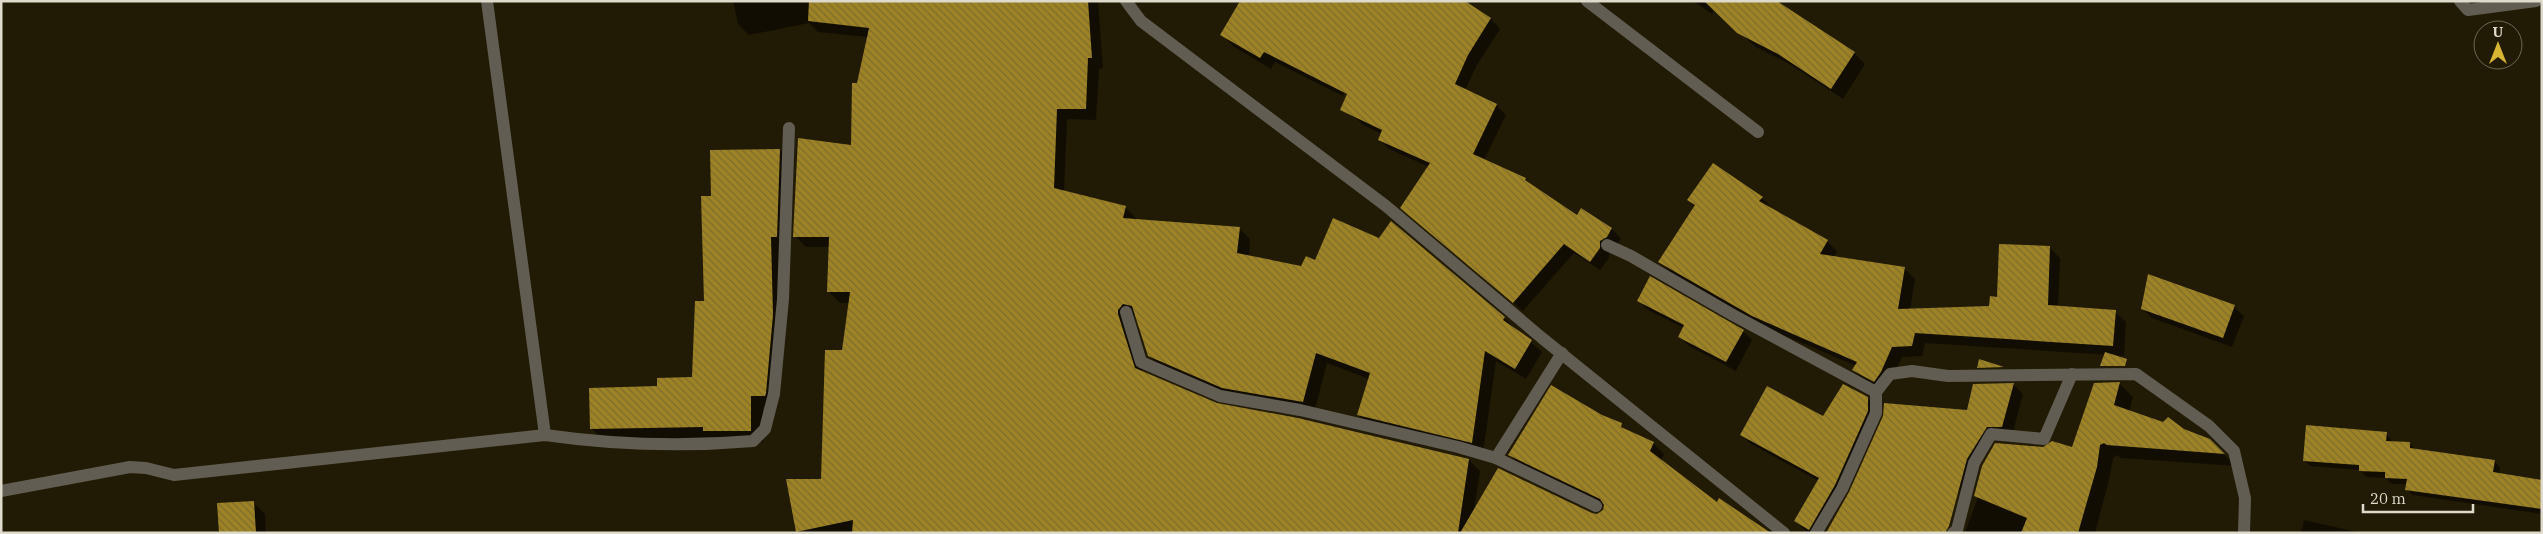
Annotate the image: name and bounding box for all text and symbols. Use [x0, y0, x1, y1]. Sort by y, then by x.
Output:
north arrow [2473, 20, 2523, 70]
text: U [2493, 23, 2504, 41]
scale bar [2363, 482, 2473, 514]
text: 20 m [2370, 489, 2406, 508]

